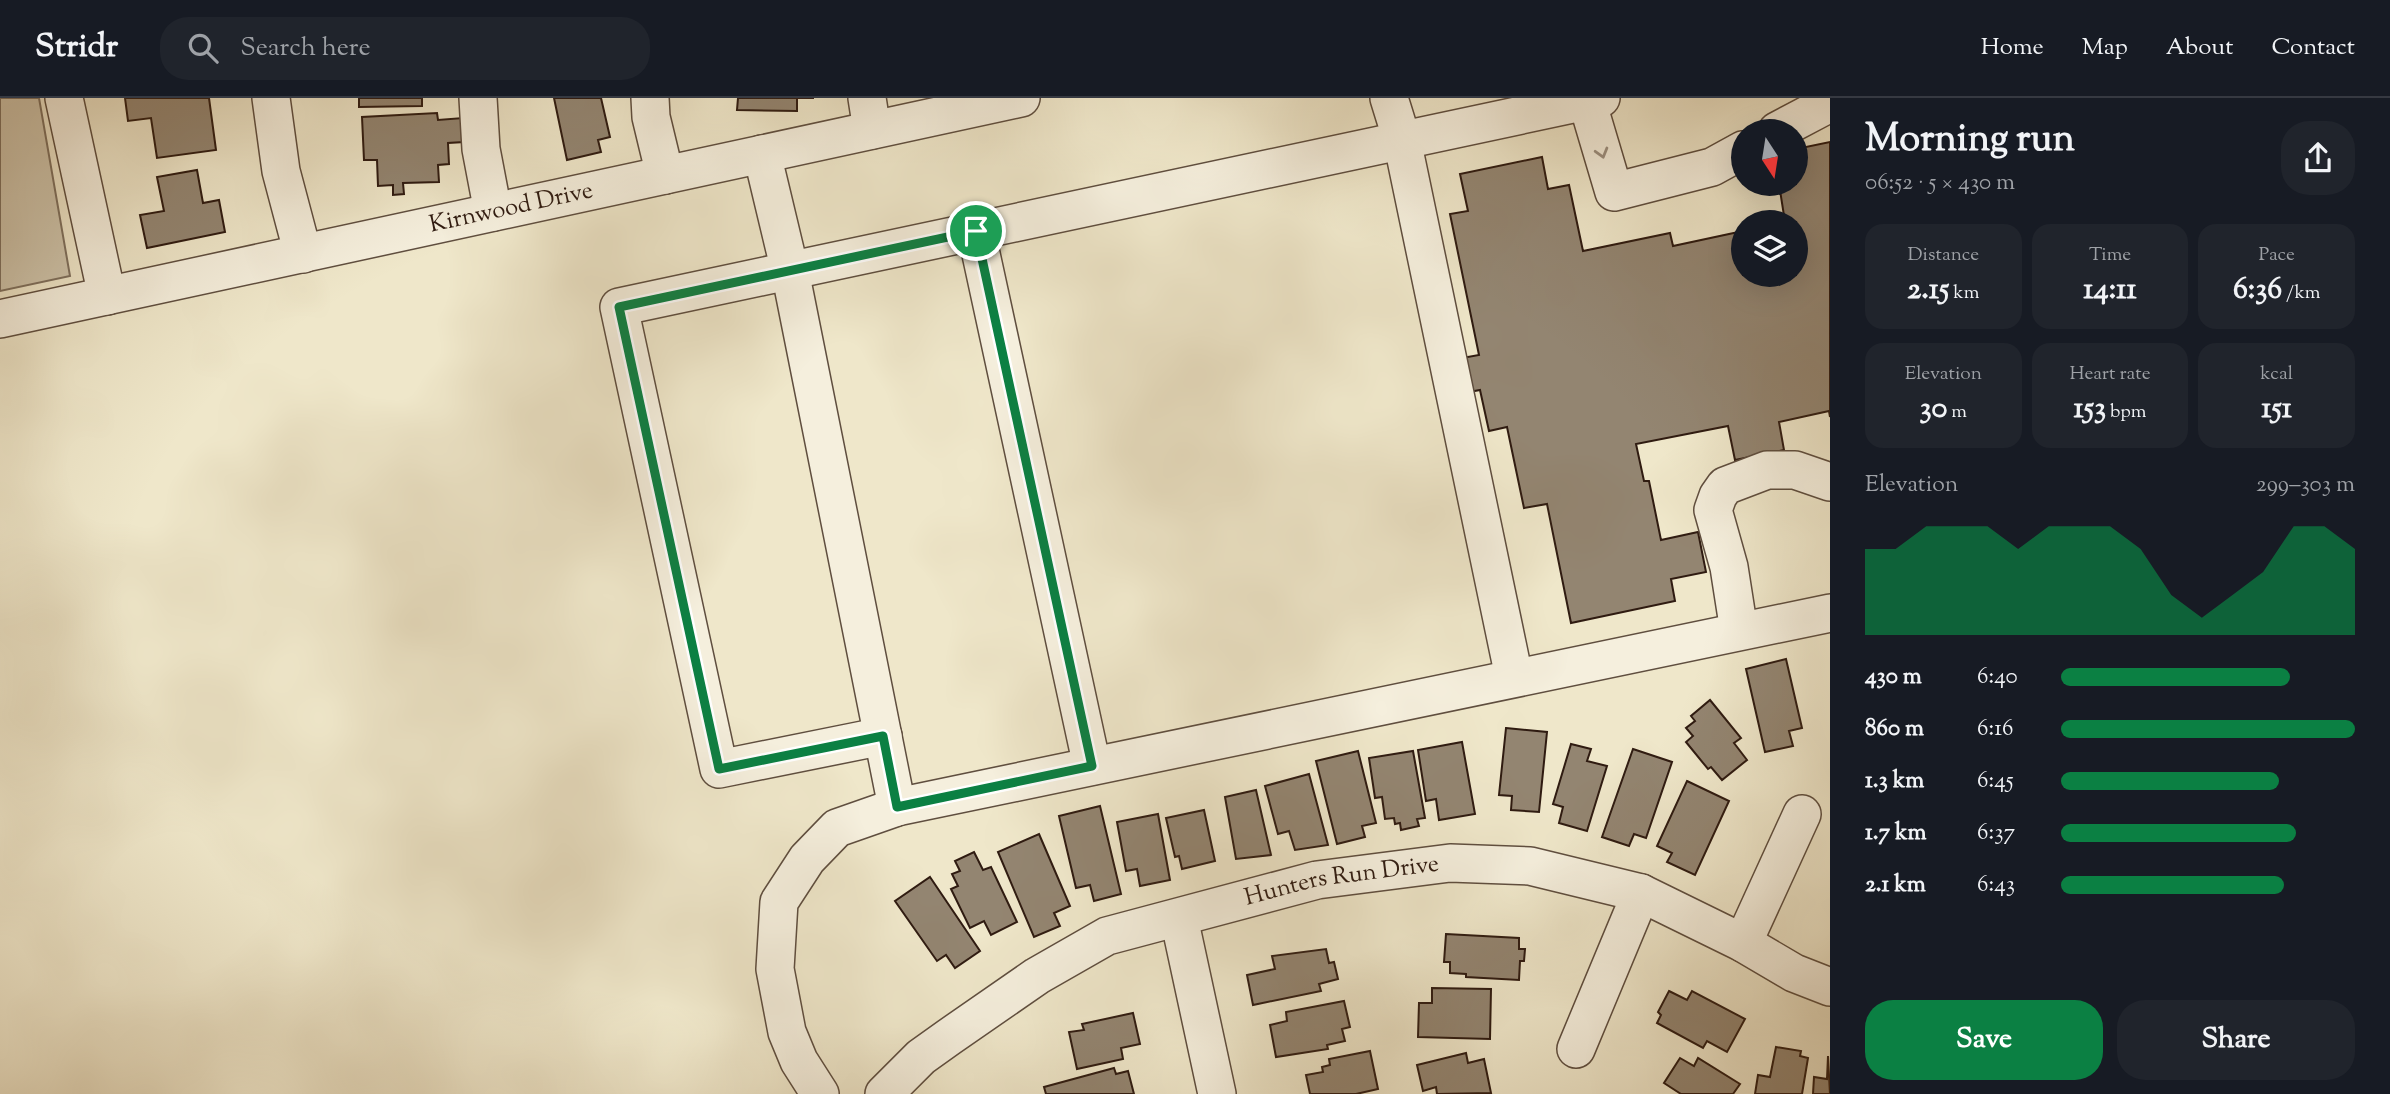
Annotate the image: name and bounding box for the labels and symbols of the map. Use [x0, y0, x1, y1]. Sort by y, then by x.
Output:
north arrow [1731, 119, 1808, 196]
one-way arrow [1594, 146, 1609, 158]
street label: Kirnwood Drive [426, 174, 596, 243]
pin [946, 201, 1006, 261]
street label: Hunters Run Drive [1241, 848, 1441, 916]

